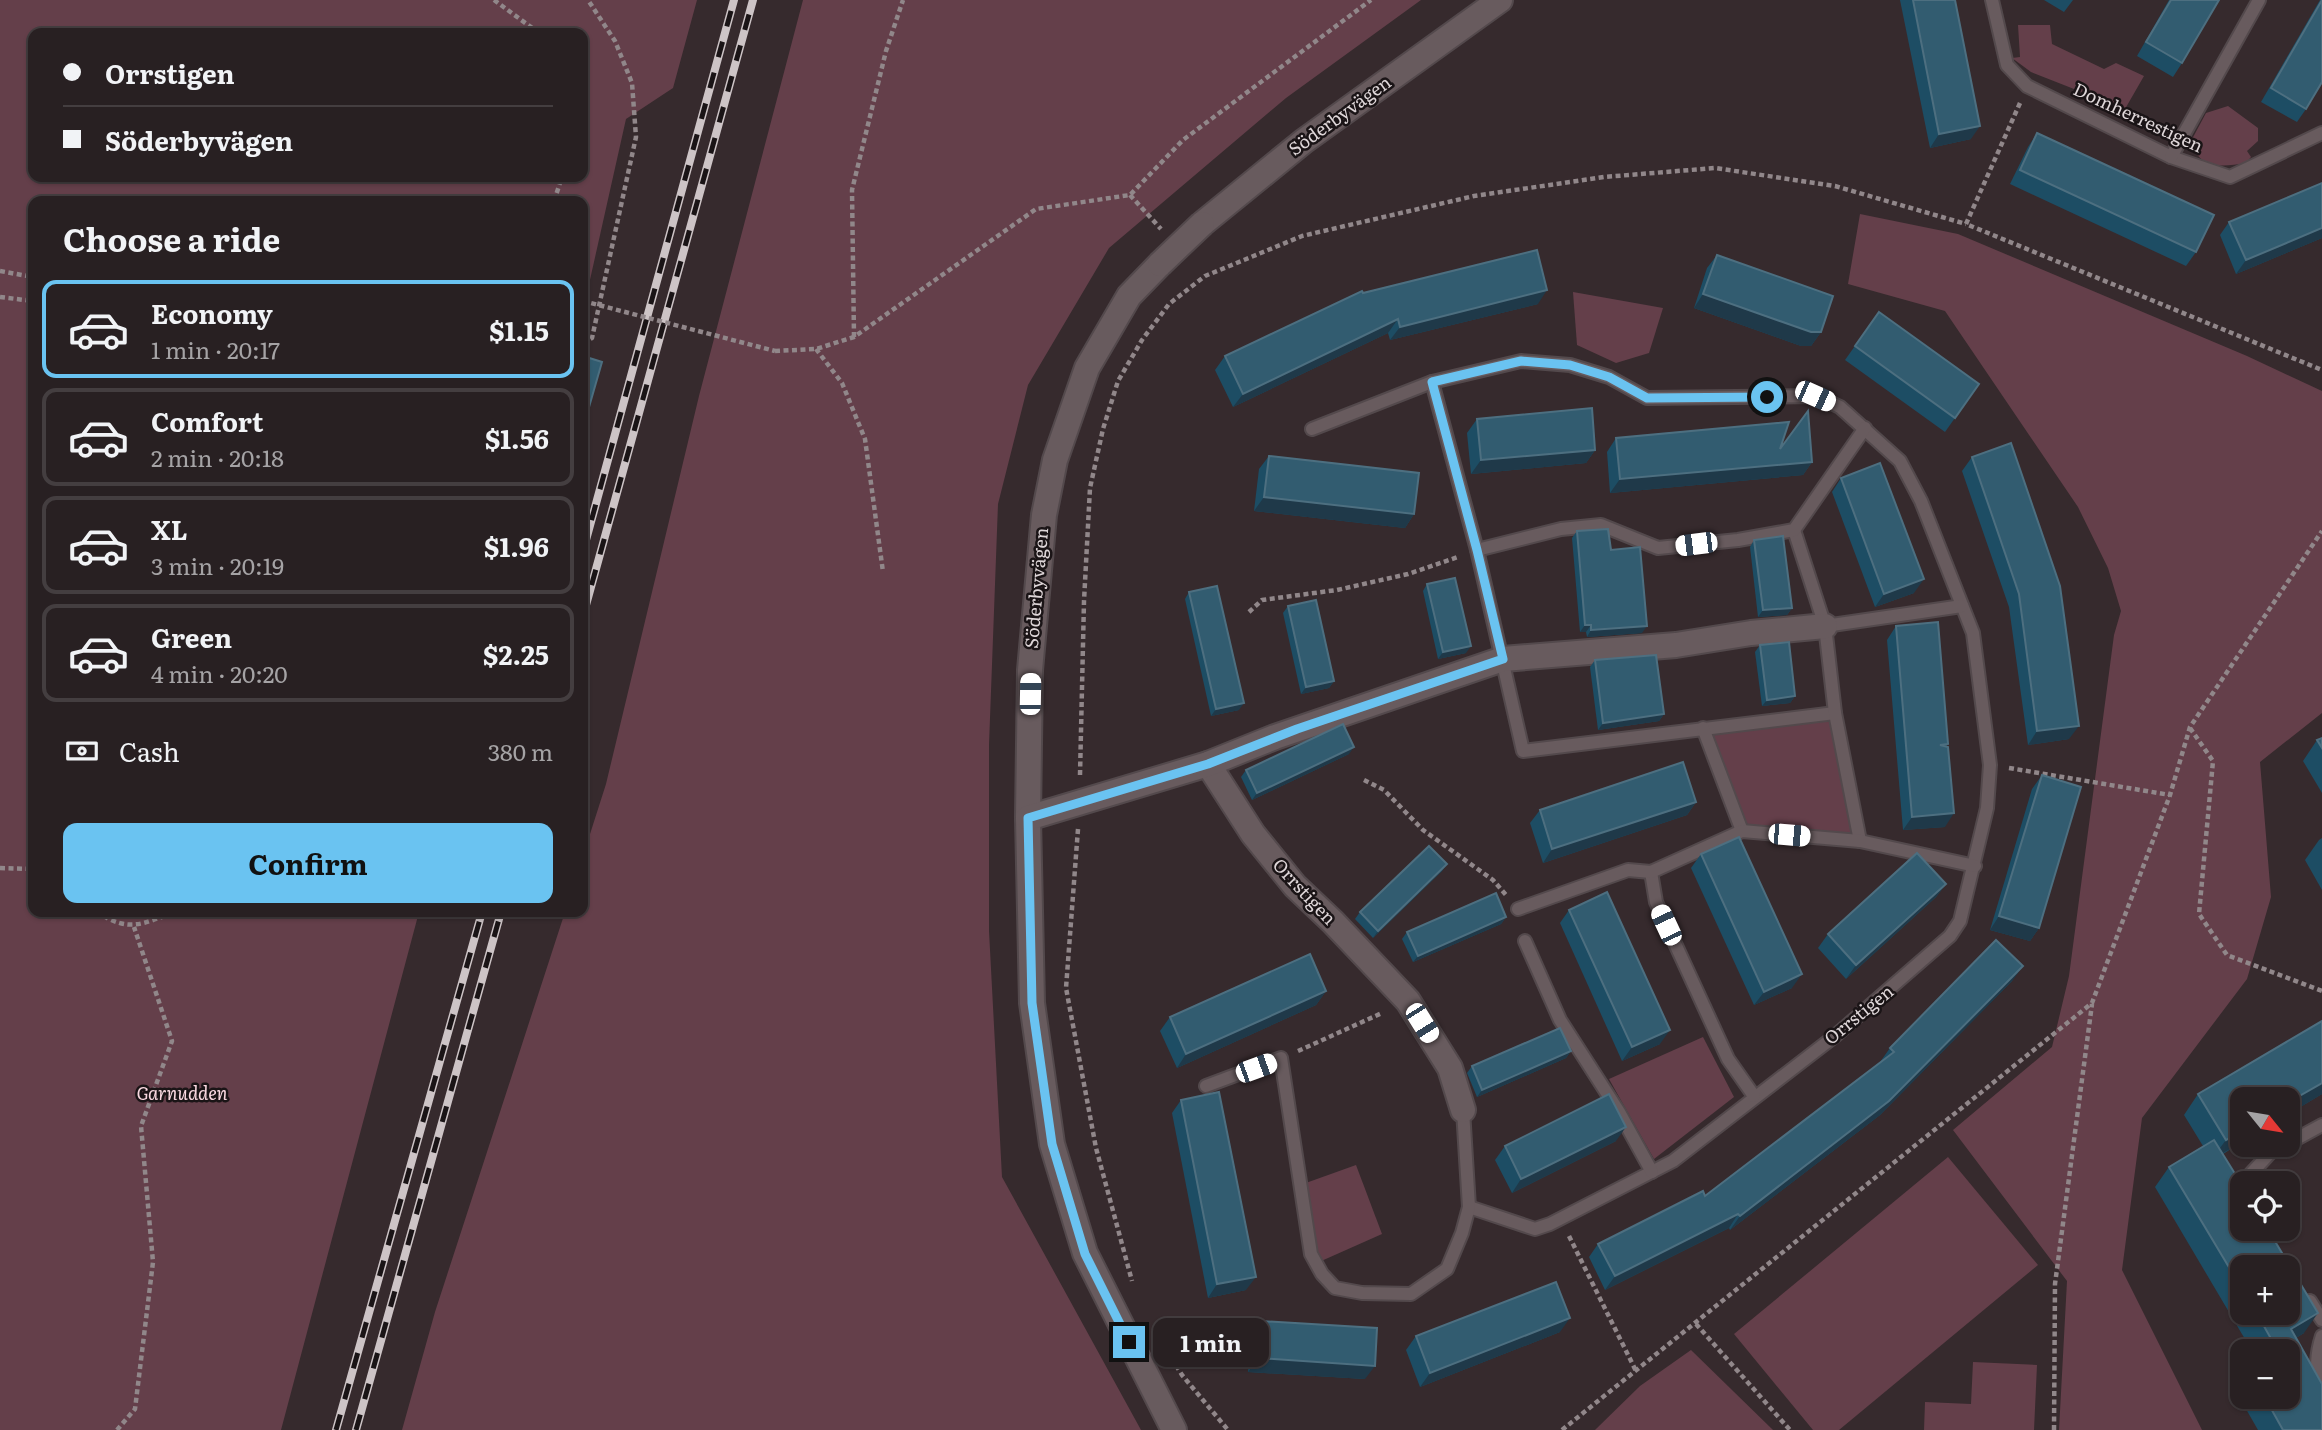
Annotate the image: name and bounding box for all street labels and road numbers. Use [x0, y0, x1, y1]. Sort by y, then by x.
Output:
street label: Söderbyvägen [1282, 68, 1396, 161]
street label: Domherrestigen [2069, 75, 2208, 159]
street label: Söderbyvägen [1017, 526, 1054, 649]
street label: Orrstigen [1267, 852, 1343, 930]
street label: Orrstigen [1817, 977, 1899, 1050]

